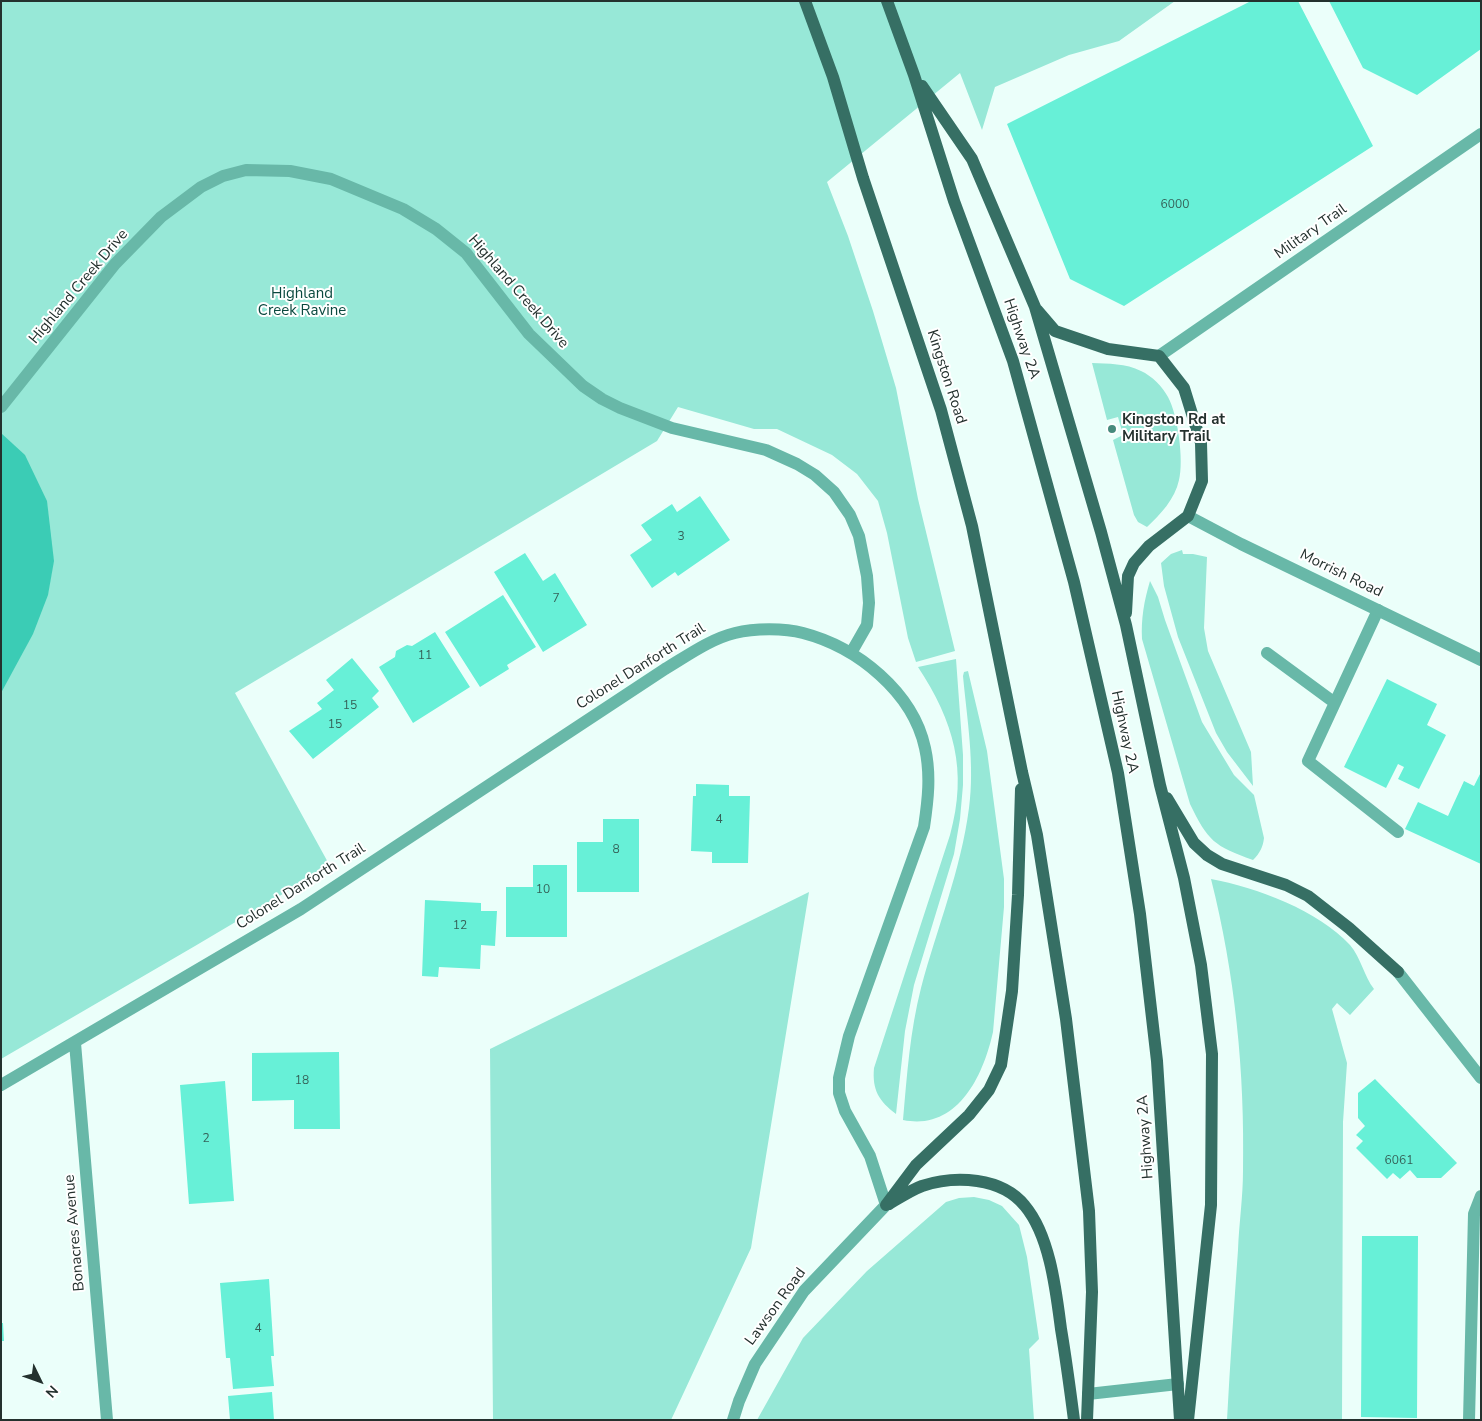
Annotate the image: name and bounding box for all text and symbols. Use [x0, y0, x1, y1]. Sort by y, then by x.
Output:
house number: 6000 [1161, 198, 1189, 212]
street label: Military Trail [1271, 201, 1351, 263]
street label: Highland Creek Drive [26, 226, 132, 348]
street label: Highland Creek Drive [464, 232, 572, 352]
park label: Highland Creek Ravine [258, 285, 346, 320]
street label: Highway 2A [999, 296, 1043, 382]
street label: Kingston Road [922, 328, 970, 426]
place label: Kingston Rd at Military Trail [1122, 411, 1225, 446]
marker: Kingston Rd at Military Trail [1106, 423, 1118, 435]
house number: 3 [677, 530, 685, 544]
street label: Morrish Road [1297, 546, 1385, 602]
house number: 7 [552, 592, 560, 606]
street label: Colonel Danforth Trail [573, 620, 709, 714]
house number: 11 [418, 649, 432, 663]
street label: Highway 2A [1106, 689, 1142, 775]
house number: 15 [343, 699, 357, 713]
house number: 15 [328, 718, 342, 732]
house number: 4 [715, 813, 723, 827]
street label: Colonel Danforth Trail [233, 840, 369, 934]
house number: 8 [612, 843, 620, 857]
house number: 10 [536, 883, 550, 897]
house number: 12 [453, 919, 467, 933]
house number: 18 [295, 1074, 309, 1088]
street label: Highway 2A [1134, 1094, 1158, 1180]
house number: 2 [202, 1132, 210, 1146]
house number: 6061 [1385, 1154, 1413, 1168]
street label: Bonacres Avenue [61, 1174, 89, 1292]
street label: Lawson Road [742, 1265, 810, 1349]
house number: 4 [254, 1322, 262, 1336]
north arrow [15, 1356, 65, 1406]
text: N [41, 1381, 62, 1402]

